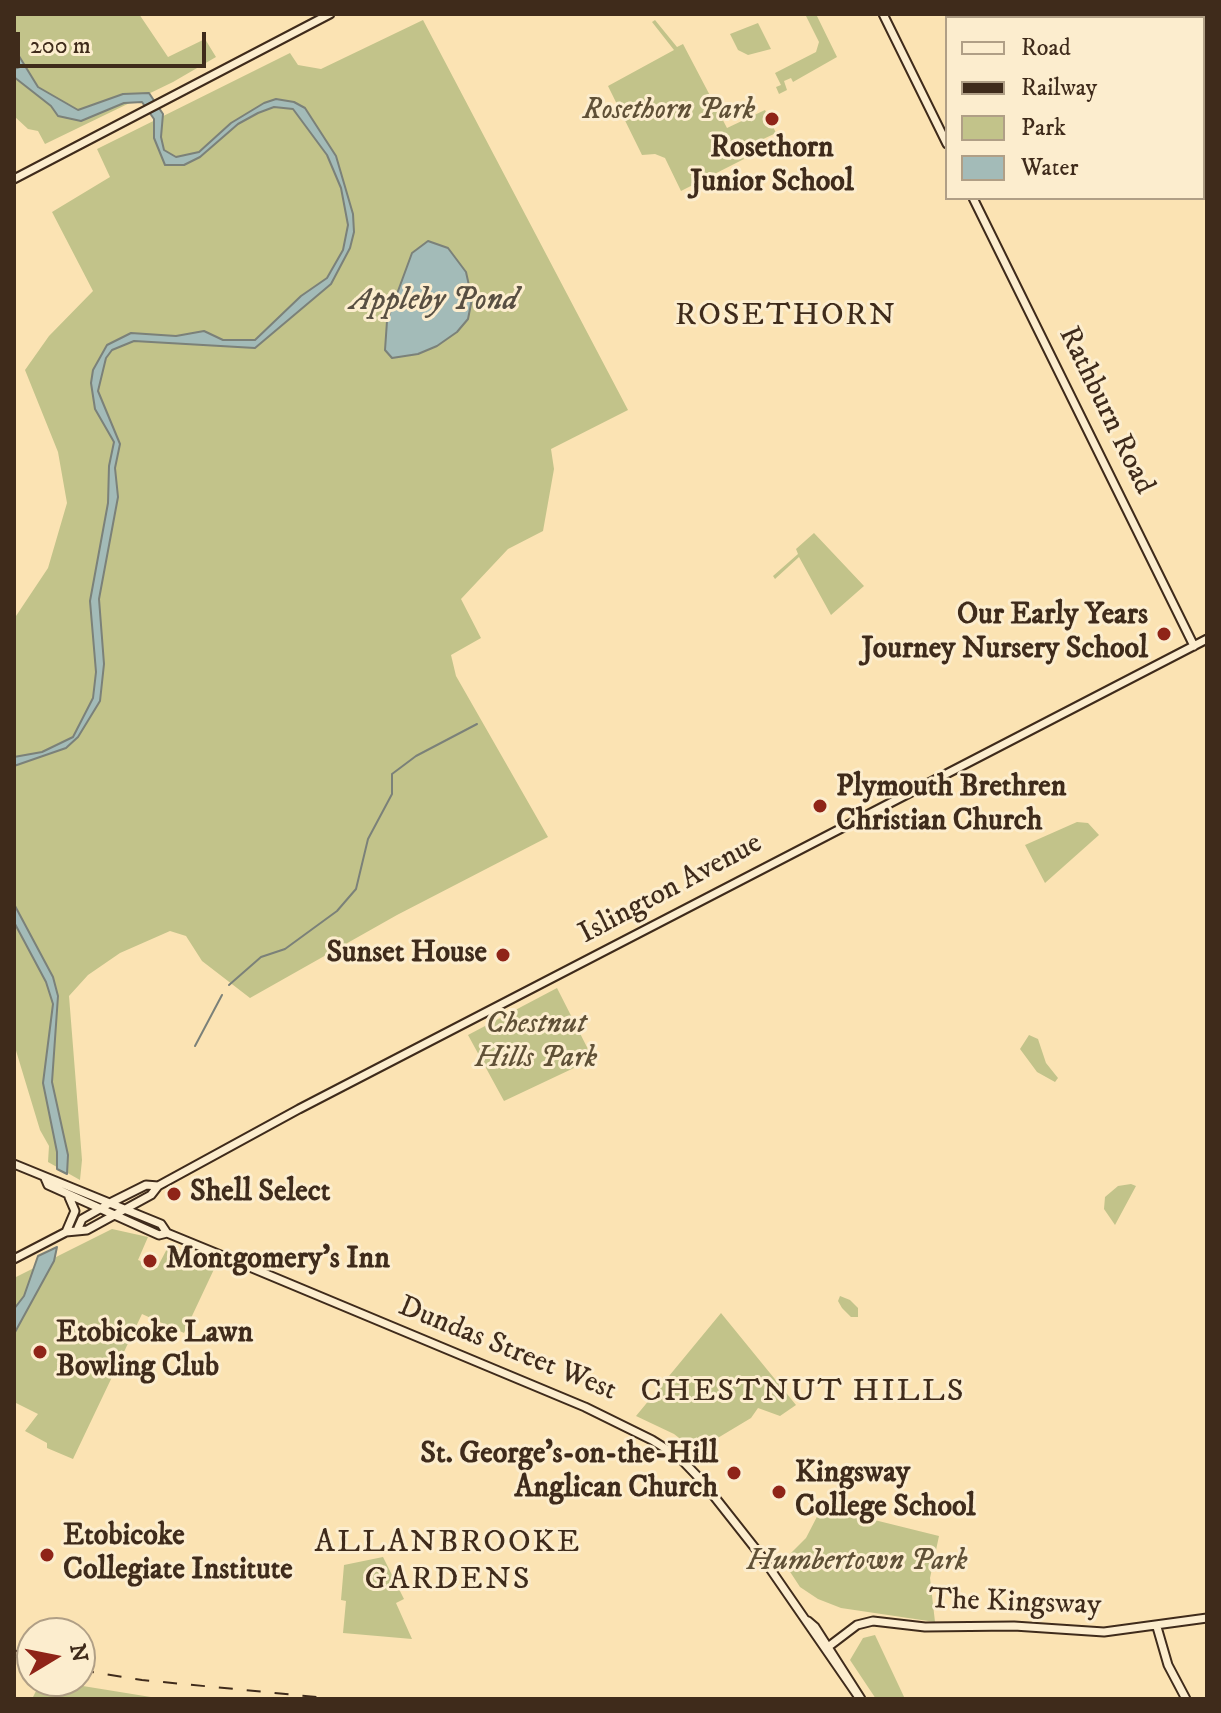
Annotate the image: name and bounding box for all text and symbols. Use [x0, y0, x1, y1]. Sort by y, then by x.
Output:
scale bar [20, 16, 210, 66]
legend [945, 16, 1205, 200]
text: 200 m [30, 31, 91, 61]
text: Road [1021, 33, 1071, 63]
text: Railway [1021, 73, 1097, 103]
park label: Rosethorn Park [583, 94, 755, 130]
marker: Rosethorn Junior School [763, 110, 781, 128]
text: Park [1021, 113, 1066, 143]
place label: Rosethorn Junior School [690, 132, 854, 202]
text: Water [1021, 153, 1078, 183]
water label: Appleby Pond [350, 283, 518, 321]
district label: ROSETHORN [675, 298, 897, 336]
street label: Rathburn Road [1049, 321, 1161, 501]
place label: Our Early Years Journey Nursery School [861, 599, 1148, 670]
marker: Our Early Years Journey Nursery School [1155, 625, 1173, 643]
place label: Plymouth Brethren Christian Church [836, 771, 1066, 842]
marker: Plymouth Brethren Christian Church [811, 797, 829, 815]
street label: Islington Avenue [573, 827, 769, 953]
place label: Sunset House [326, 937, 487, 973]
marker: Sunset House [494, 946, 512, 964]
park label: Chestnut Hills Park [475, 1008, 597, 1078]
place label: Shell Select [190, 1176, 330, 1212]
marker: Shell Select [165, 1185, 183, 1203]
place label: Montgomery's Inn [166, 1243, 390, 1279]
marker: Montgomery's Inn [141, 1252, 159, 1270]
street label: Dundas Street West [393, 1290, 621, 1410]
place label: Etobicoke Lawn Bowling Club [56, 1317, 253, 1388]
marker: Etobicoke Lawn Bowling Club [31, 1343, 49, 1361]
district label: CHESTNUT HILLS [641, 1374, 965, 1412]
place label: St. George’s-on-the-Hill Anglican Church [420, 1438, 718, 1508]
place label: Kingsway College School [795, 1457, 976, 1528]
marker: St. George’s-on-the-Hill Anglican Church [725, 1464, 743, 1482]
marker: Kingsway College School [770, 1483, 788, 1501]
place label: Etobicoke Collegiate Institute [63, 1520, 293, 1590]
district label: ALLANBROOKE GARDENS [315, 1525, 581, 1600]
park label: Humbertown Park [747, 1545, 967, 1581]
marker: Etobicoke Collegiate Institute [38, 1546, 56, 1564]
street label: The Kingsway [928, 1583, 1102, 1625]
north arrow [16, 1617, 96, 1697]
text: N [63, 1642, 93, 1664]

